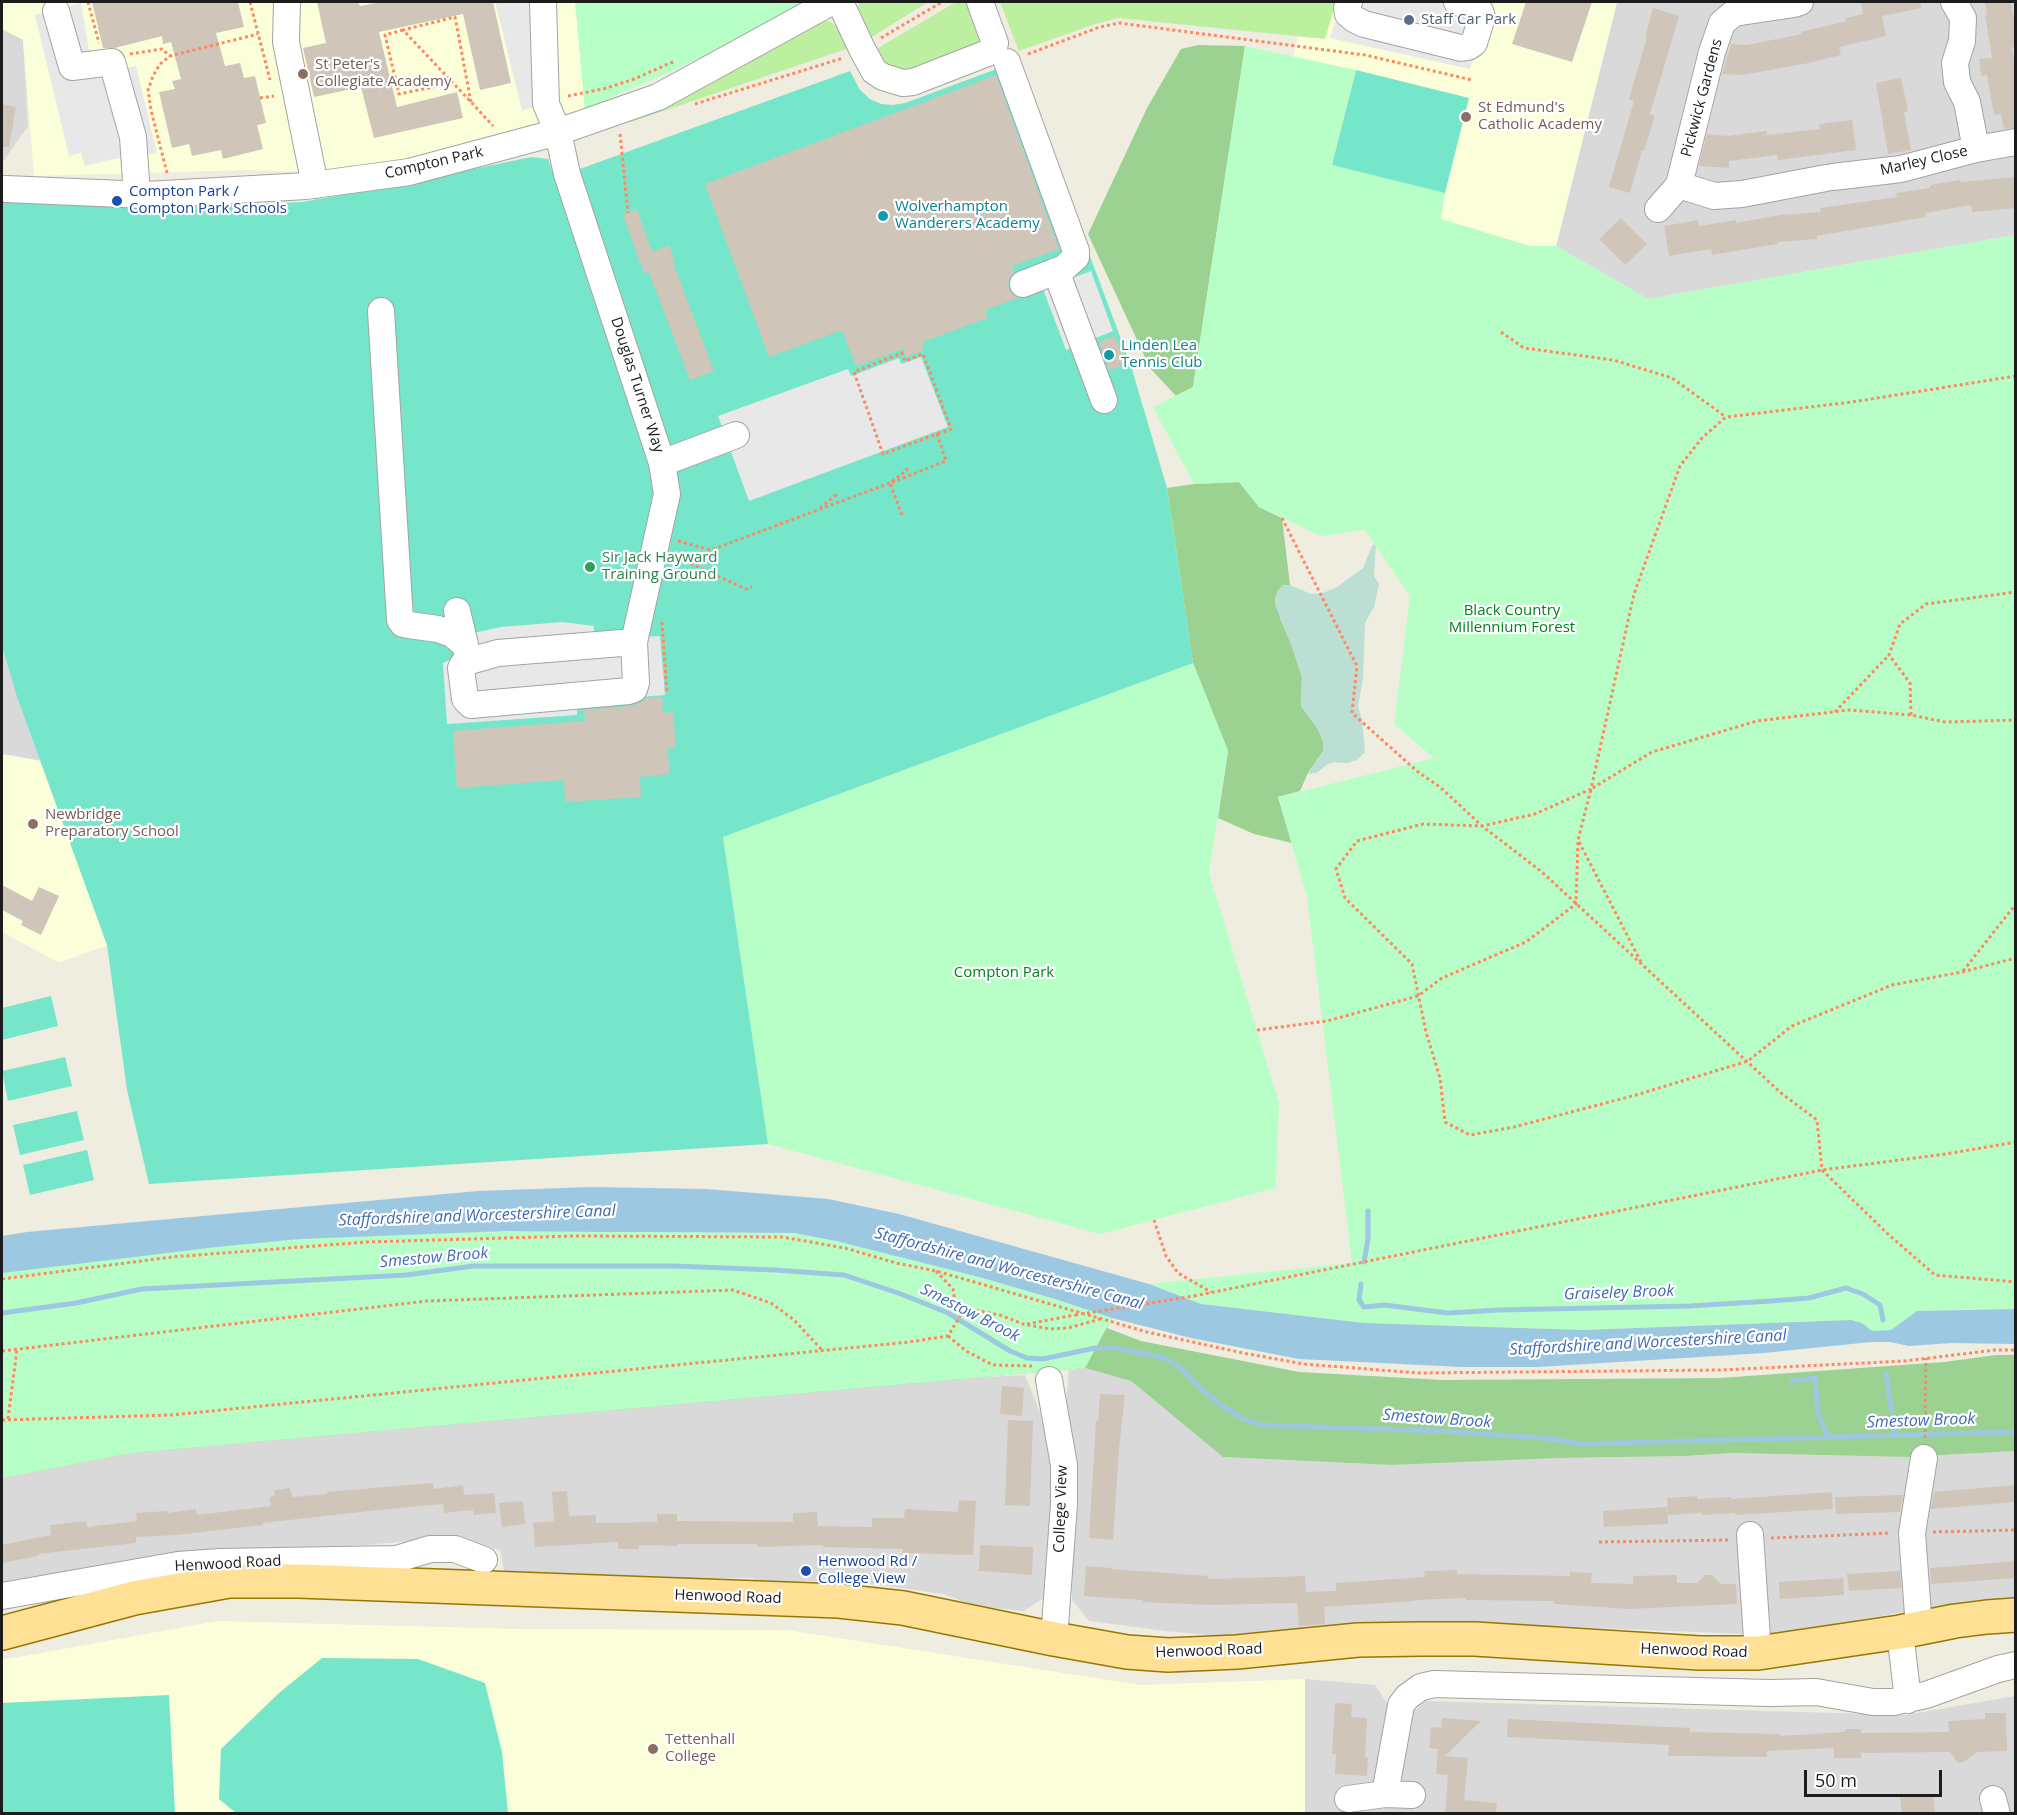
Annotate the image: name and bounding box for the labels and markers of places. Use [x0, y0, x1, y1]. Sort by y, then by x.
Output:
place label: Staff Car Park [1421, 11, 1516, 29]
marker: Staff Car Park [1402, 13, 1416, 27]
place label: St Peter's Collegiate Academy [315, 56, 451, 91]
marker: St Peter's Collegiate Academy [296, 67, 310, 81]
place label: St Edmund's Catholic Academy [1478, 99, 1602, 134]
marker: St Edmund's Catholic Academy [1459, 110, 1473, 124]
place label: Compton Park / Compton Park Schools [129, 183, 287, 218]
marker: Compton Park / Compton Park Schools [110, 194, 124, 208]
place label: Wolverhampton Wanderers Academy [895, 198, 1040, 233]
marker: Wolverhampton Wanderers Academy [876, 209, 890, 223]
place label: Linden Lea Tennis Club [1121, 337, 1203, 372]
marker: Linden Lea Tennis Club [1102, 348, 1116, 362]
place label: Sir Jack Hayward Training Ground [602, 549, 718, 584]
marker: Sir Jack Hayward Training Ground [583, 560, 597, 574]
place label: Newbridge Preparatory School [45, 806, 179, 841]
marker: Newbridge Preparatory School [26, 817, 40, 831]
place label: Henwood Rd / College View [818, 1553, 917, 1588]
marker: Henwood Rd / College View [799, 1564, 813, 1578]
place label: Tettenhall College [665, 1731, 735, 1766]
marker: Tettenhall College [646, 1742, 660, 1756]

